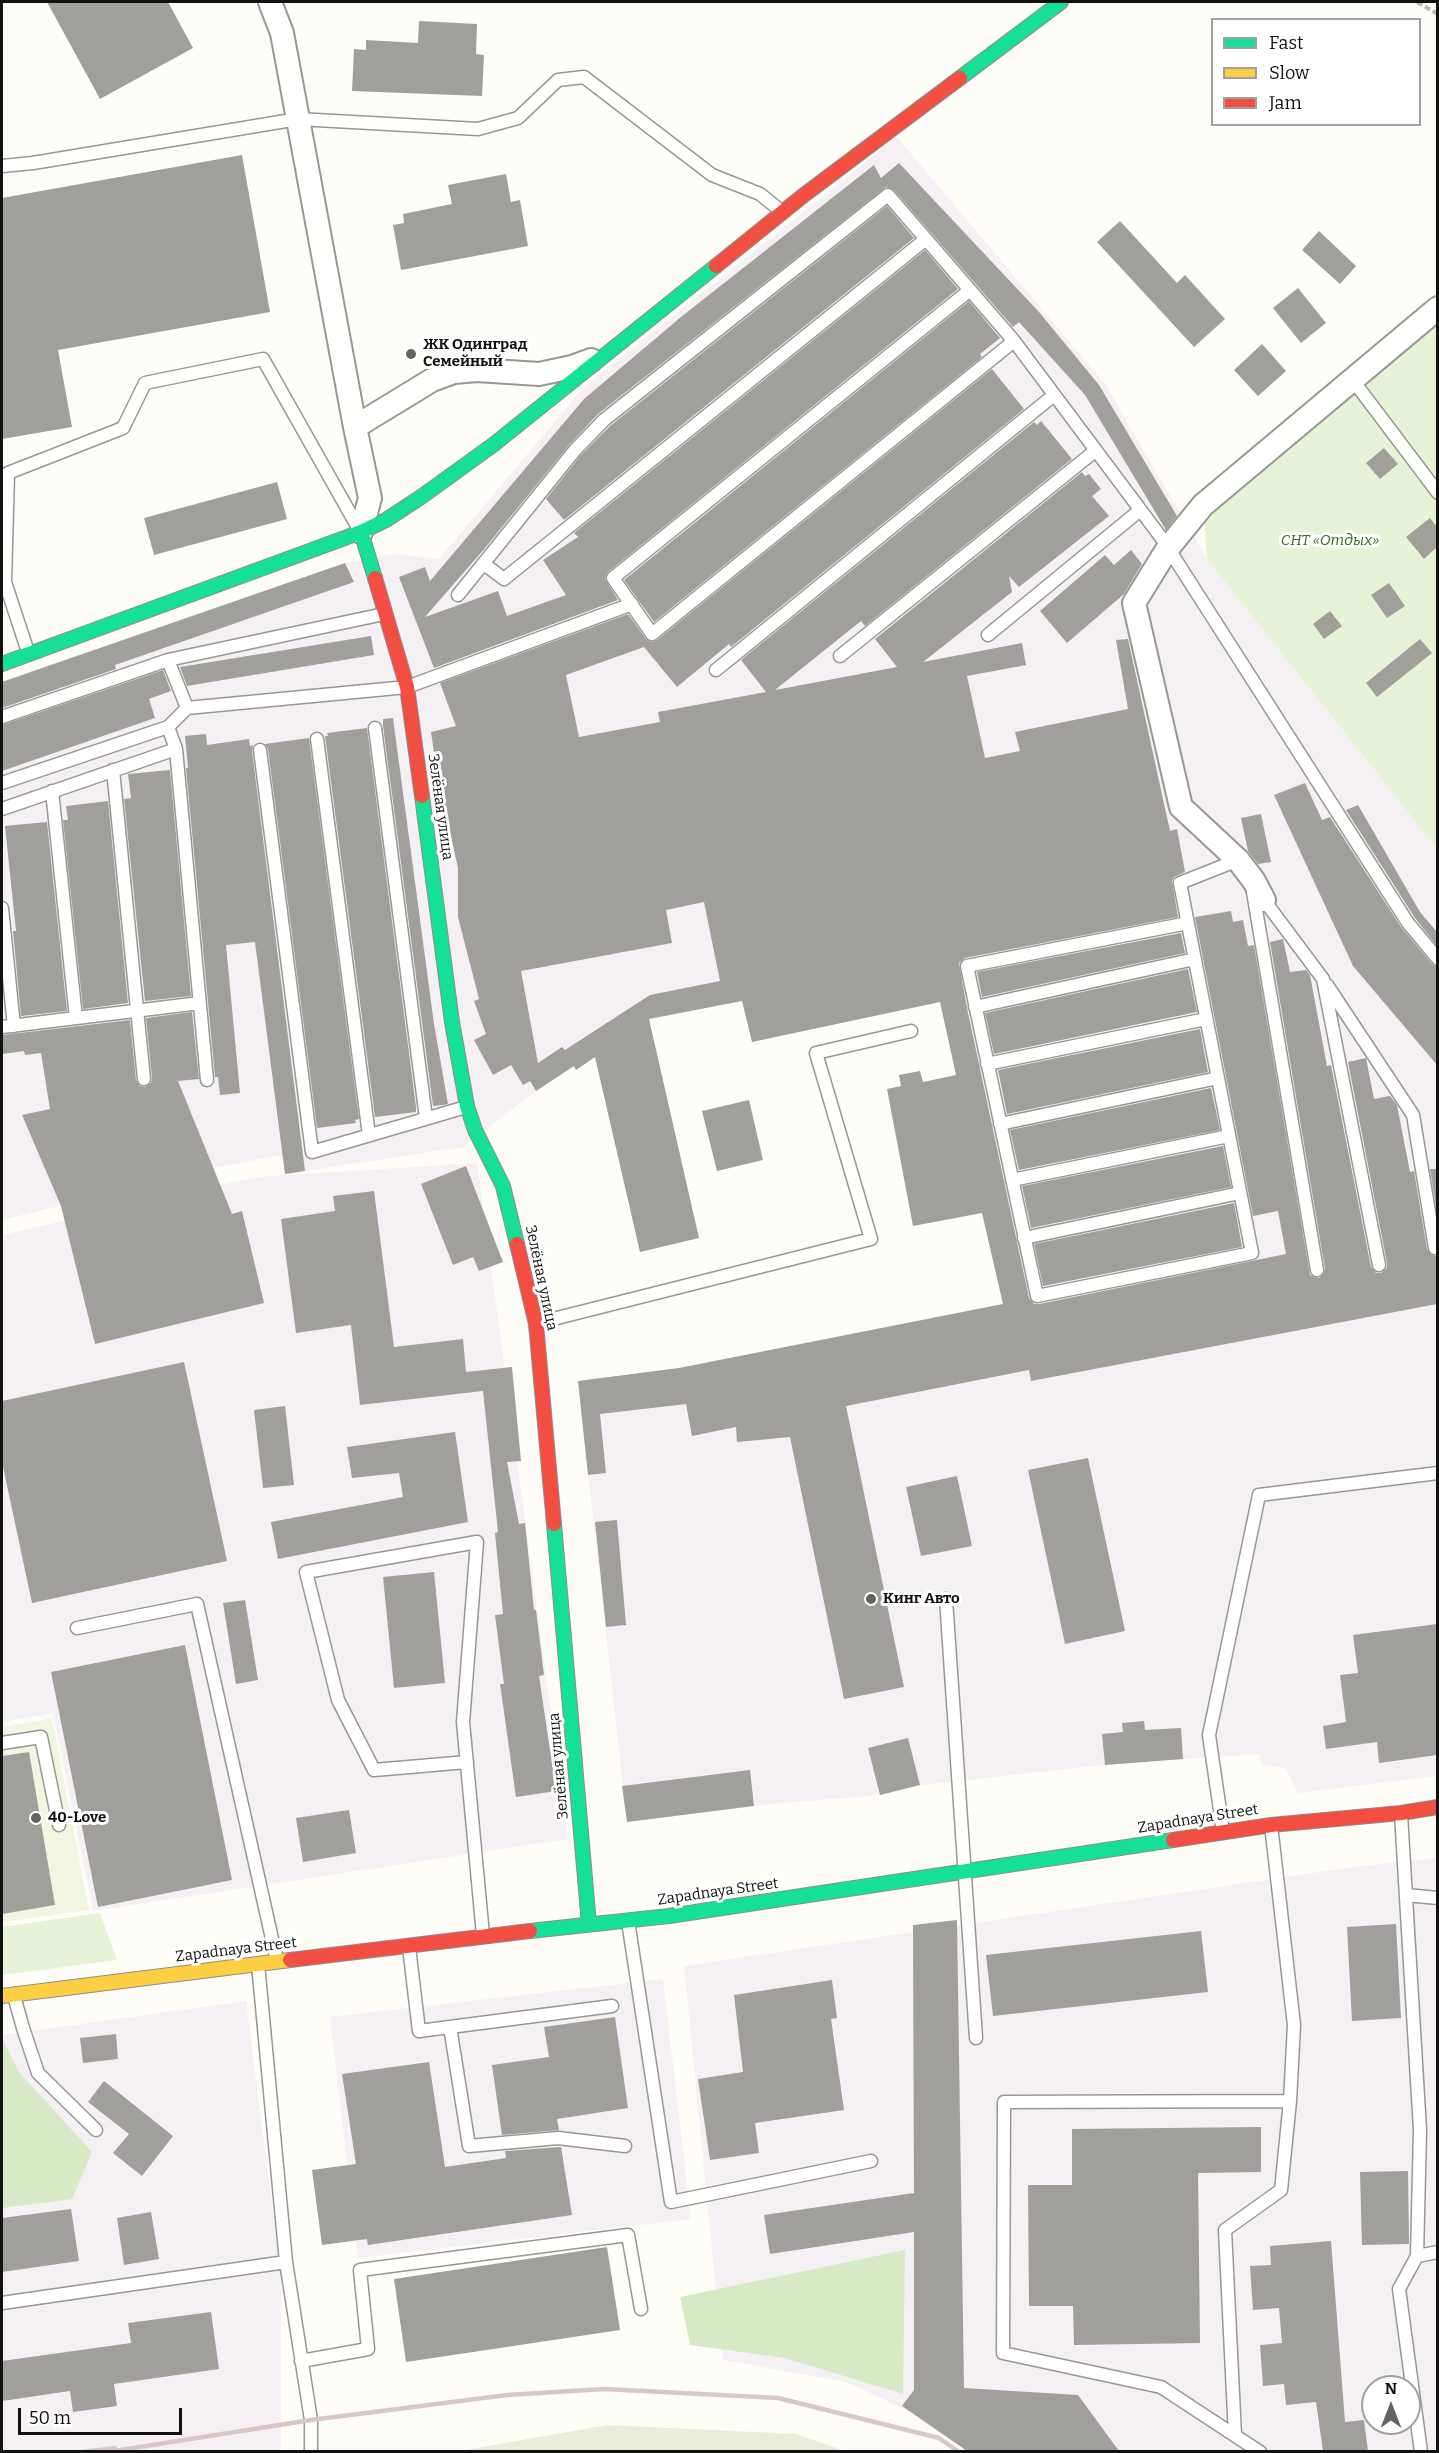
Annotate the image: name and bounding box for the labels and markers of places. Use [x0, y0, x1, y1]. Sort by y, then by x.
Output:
place label: ЖК Одинград Семейный [423, 336, 527, 371]
marker: ЖК Одинград Семейный [404, 347, 418, 361]
place label: Кинг Авто [883, 1590, 960, 1608]
marker: Кинг Авто [864, 1592, 878, 1606]
place label: 40-Love [48, 1809, 106, 1827]
marker: 40-Love [29, 1811, 43, 1825]

